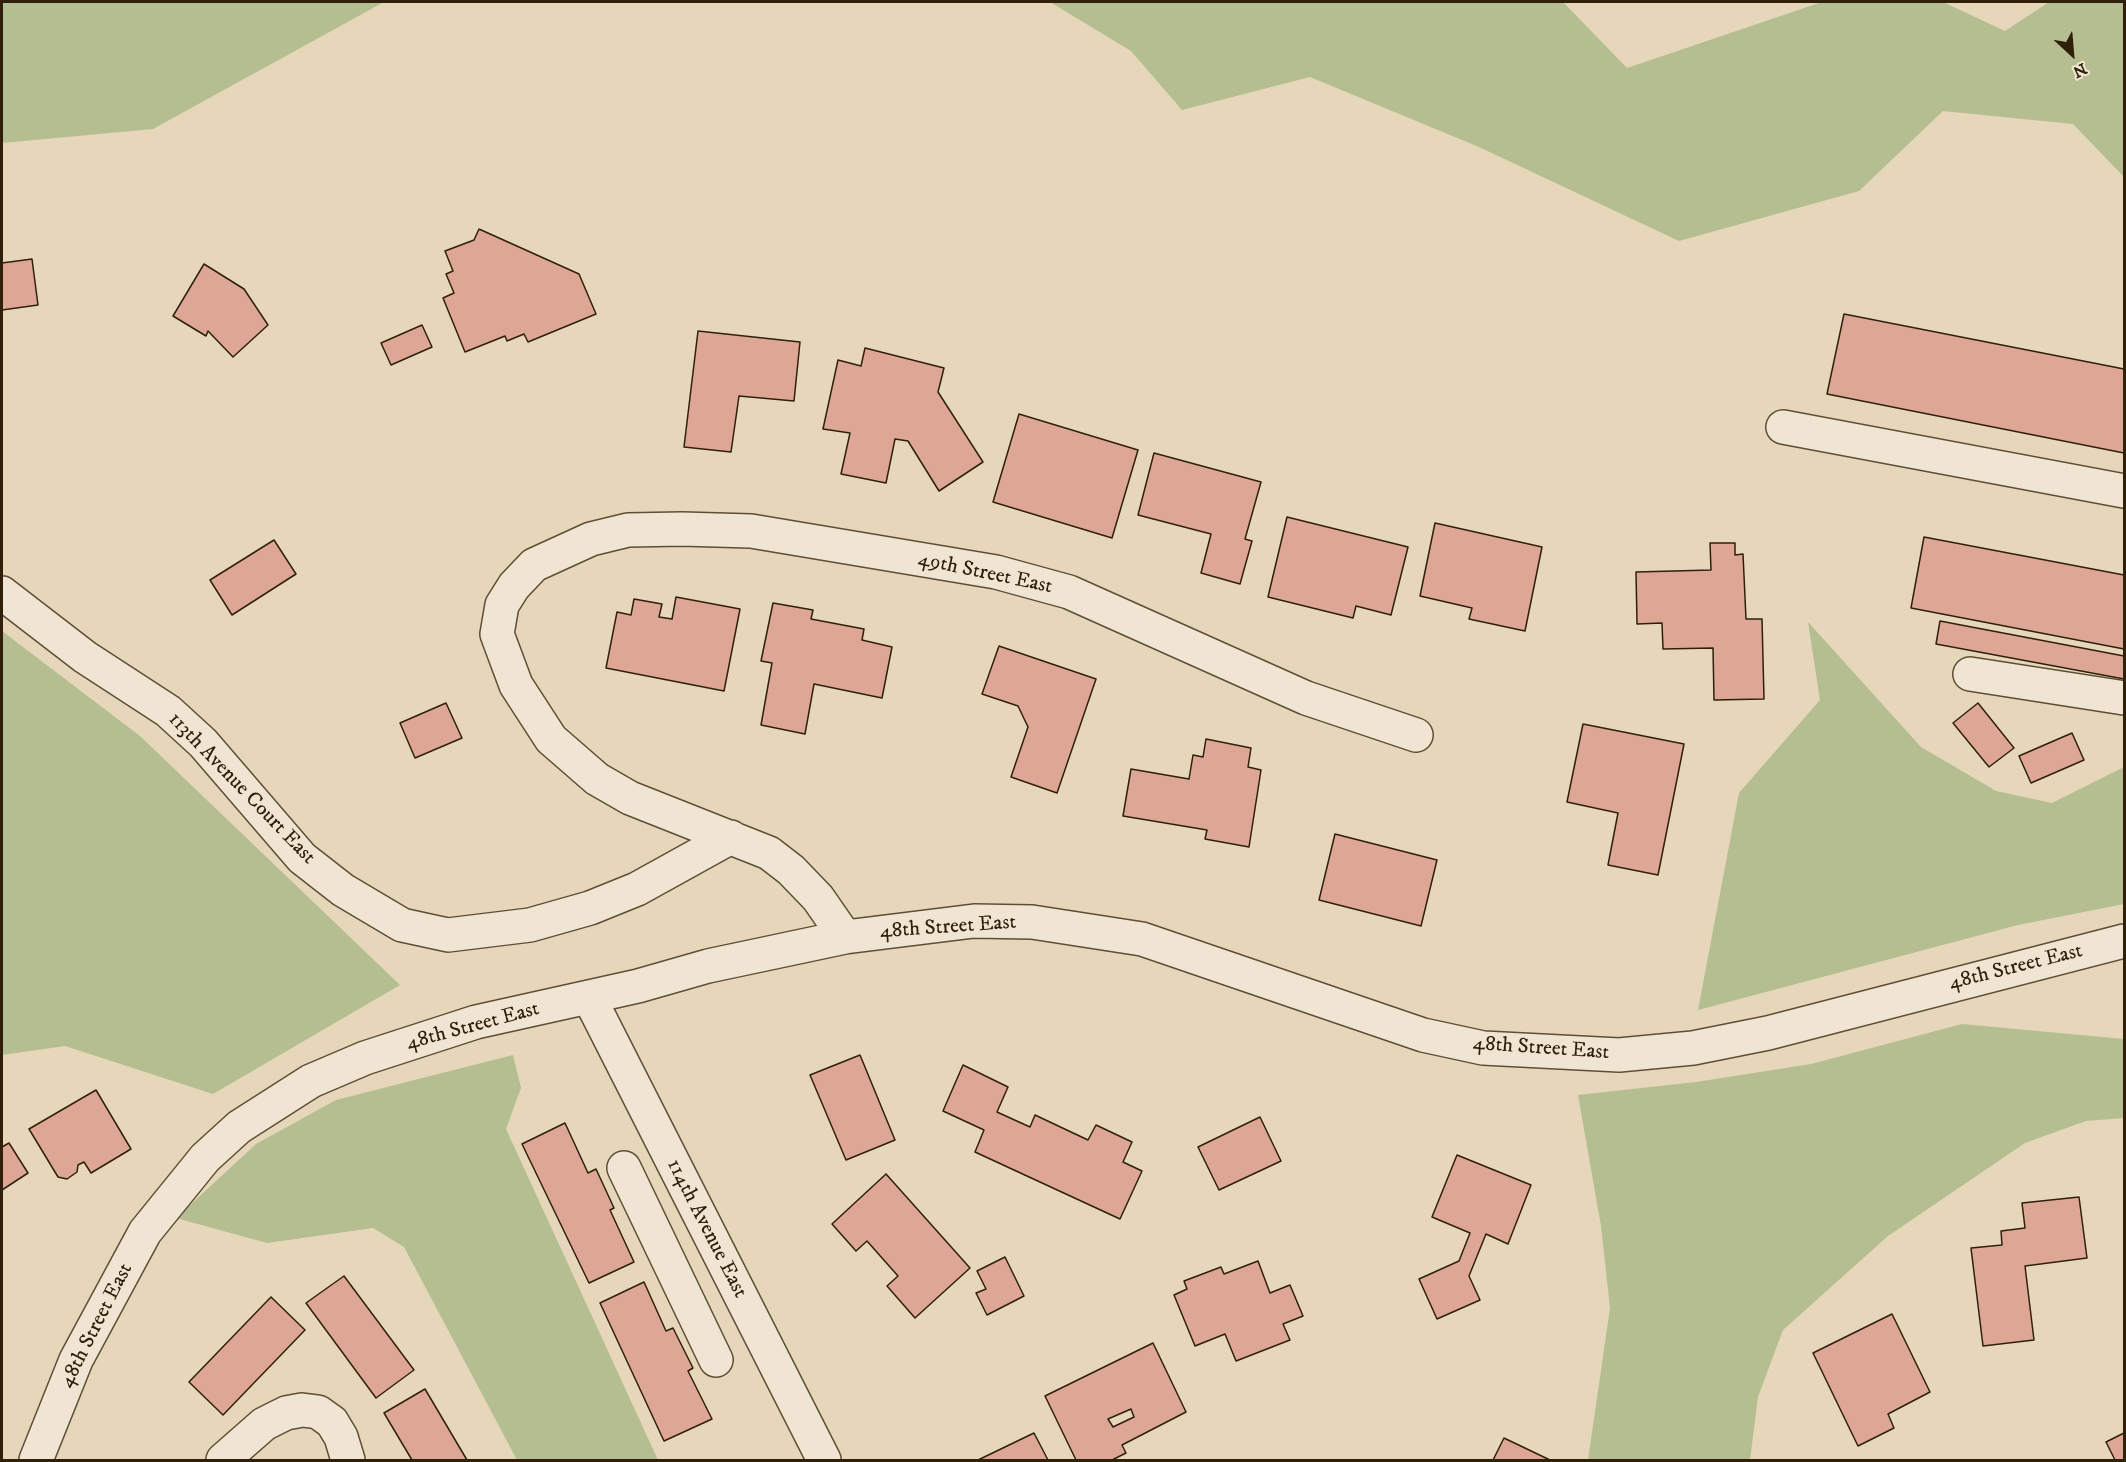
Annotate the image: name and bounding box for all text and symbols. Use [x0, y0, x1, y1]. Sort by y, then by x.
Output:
north arrow [2042, 24, 2102, 84]
text: N [2070, 58, 2090, 82]
street label: 49th Street East [916, 547, 1054, 601]
street label: 113th Avenue Court East [162, 708, 320, 870]
street label: 48th Street East [879, 911, 1017, 945]
street label: 48th Street East [1947, 939, 2085, 997]
street label: 48th Street East [404, 997, 542, 1057]
street label: 48th Street East [1472, 1032, 1610, 1066]
street label: 114th Avenue East [660, 1155, 752, 1303]
street label: 48th Street East [55, 1259, 139, 1393]

